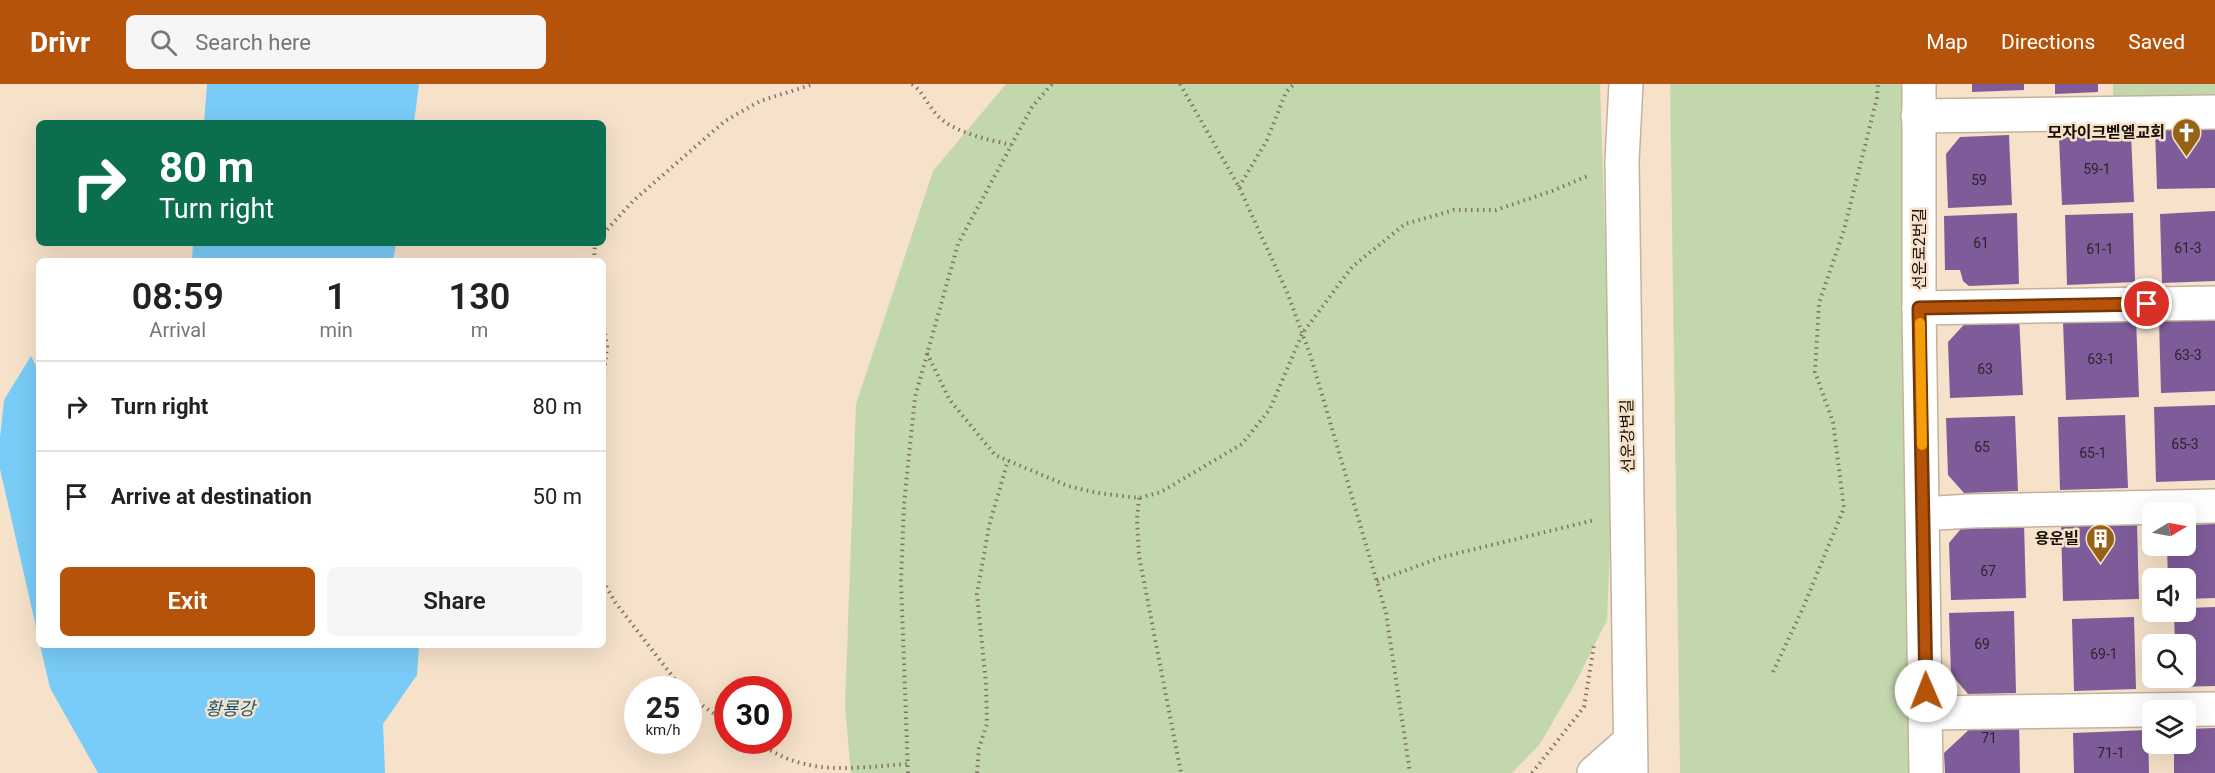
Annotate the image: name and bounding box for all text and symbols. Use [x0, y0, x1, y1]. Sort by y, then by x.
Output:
search box [126, 15, 546, 69]
text: Drivr [30, 26, 90, 59]
icon: search [147, 26, 180, 59]
text: Search here [195, 30, 311, 55]
text: Map [1926, 30, 1968, 54]
text: Directions [2001, 30, 2095, 54]
text: Saved [2128, 30, 2185, 54]
church icon: 모자이크벧엘교회 [2170, 116, 2202, 158]
place label: 모자이크벧엘교회 [2047, 123, 2165, 142]
text: 80 m [159, 143, 254, 192]
icon: right [60, 144, 138, 222]
house number: 59-1 [2083, 161, 2111, 177]
house number: 59 [1971, 172, 1987, 188]
text: Turn right [159, 193, 274, 225]
street label: 선운로2번길 [1910, 208, 1929, 290]
house number: 61 [1973, 235, 1989, 251]
house number: 61-3 [2174, 240, 2202, 256]
house number: 61-1 [2086, 241, 2114, 257]
text: 08:59 [132, 276, 224, 318]
text: 1 [326, 276, 346, 318]
text: 130 [449, 276, 510, 318]
pin [2121, 278, 2172, 329]
icon: arrive [2130, 287, 2163, 320]
text: Arrival [149, 318, 206, 342]
text: min [319, 318, 353, 342]
text: m [471, 318, 488, 342]
house number: 63-3 [2174, 347, 2202, 363]
house number: 63-1 [2087, 351, 2115, 367]
house number: 63 [1977, 361, 1993, 377]
icon: right [60, 390, 93, 423]
text: Turn right [111, 394, 208, 419]
text: 80 m [533, 394, 582, 419]
street label: 선운강변길 [1617, 399, 1638, 473]
house number: 65-3 [2171, 436, 2199, 452]
house number: 65 [1974, 439, 1990, 455]
house number: 65-1 [2079, 445, 2107, 461]
icon: arrive [60, 480, 93, 513]
text: Arrive at destination [111, 484, 312, 509]
text: 50 m [533, 484, 582, 509]
north arrow [2142, 502, 2196, 556]
map controls [2142, 502, 2196, 754]
building icon: 용운빌 [2084, 522, 2116, 564]
place label: 용운빌 [2035, 529, 2079, 548]
house number: 67 [1980, 563, 1996, 579]
button: Exit [60, 567, 315, 636]
button: Share [327, 567, 582, 636]
button: sound [2142, 568, 2196, 622]
button: search [2142, 634, 2196, 688]
house number: 69 [1974, 636, 1990, 652]
house number: 69-1 [2090, 646, 2118, 662]
position arrow [1894, 659, 1958, 723]
speed limit sign: 30 [714, 676, 792, 754]
text: 25 [646, 690, 680, 725]
water label: 황룡강 [205, 698, 257, 719]
button: layers [2142, 700, 2196, 754]
text: km/h [645, 721, 681, 739]
house number: 71 [1981, 730, 1997, 746]
house number: 71-1 [2097, 745, 2125, 761]

